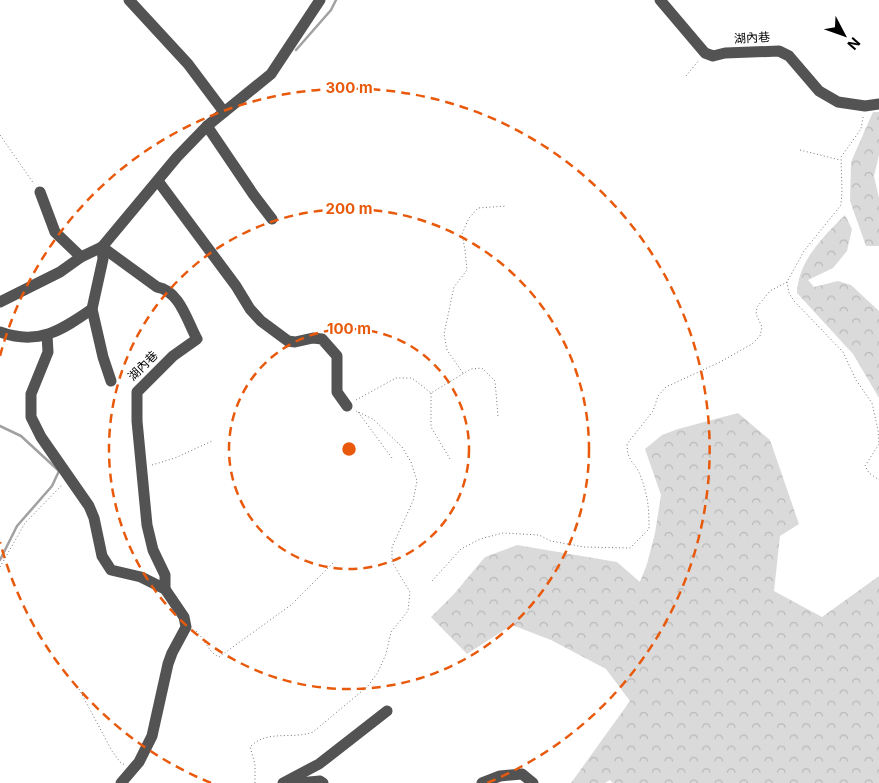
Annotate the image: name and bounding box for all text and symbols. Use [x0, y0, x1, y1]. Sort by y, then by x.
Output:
north arrow [819, 10, 869, 60]
street label: 湖內巷 [734, 29, 770, 46]
text: N [844, 34, 864, 53]
text: 300 m [325, 78, 373, 97]
text: 200 m [326, 199, 372, 218]
text: 100 m [327, 319, 371, 338]
street label: 湖內巷 [125, 348, 161, 384]
centre of rings [340, 440, 358, 458]

